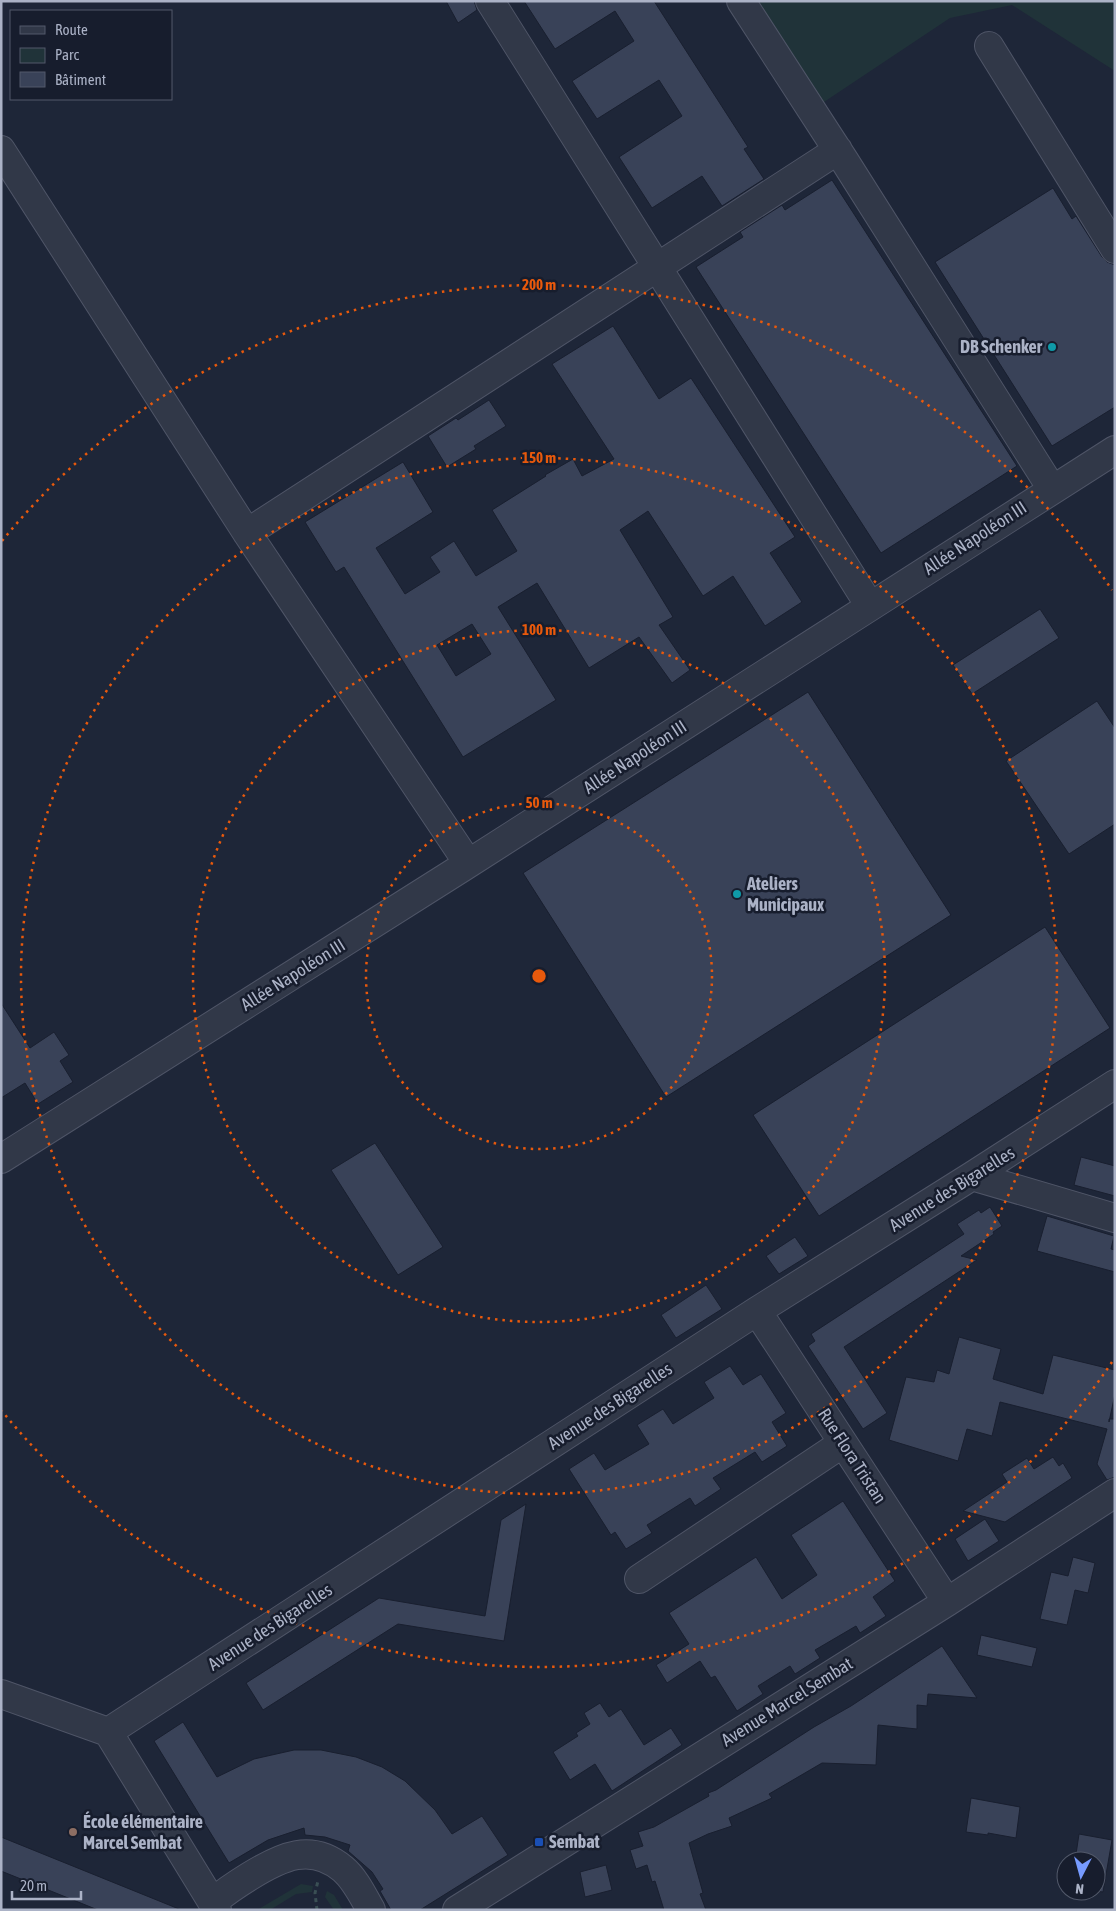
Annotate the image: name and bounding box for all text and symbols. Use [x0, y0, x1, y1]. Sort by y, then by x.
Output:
legend [10, 10, 172, 100]
text: Route [55, 21, 88, 38]
text: Parc [55, 46, 79, 63]
text: Bâtiment [55, 71, 106, 88]
text: 200 m [522, 276, 556, 293]
place label: DB Schenker [960, 336, 1043, 357]
marker: DB Schenker [1046, 341, 1058, 353]
text: 150 m [522, 449, 556, 466]
street label: Allée Napoléon III [919, 496, 1030, 579]
text: 100 m [522, 621, 556, 638]
street label: Allée Napoléon III [579, 715, 690, 798]
text: 50 m [526, 794, 553, 811]
place label: Ateliers Municipaux [746, 873, 825, 915]
marker: Ateliers Municipaux [731, 888, 743, 900]
street label: Allée Napoléon III [237, 934, 349, 1015]
centre of rings [530, 967, 548, 985]
street label: Avenue des Bigarelles [885, 1142, 1018, 1236]
street label: Avenue des Bigarelles [544, 1358, 676, 1453]
street label: Rue Flora Tristan [814, 1404, 891, 1507]
street label: Avenue des Bigarelles [204, 1579, 336, 1674]
street label: Avenue Marcel Sembat [717, 1653, 856, 1750]
place label: École élémentaire Marcel Sembat [83, 1811, 203, 1853]
marker: École élémentaire Marcel Sembat [67, 1826, 79, 1838]
place label: Sembat [549, 1831, 601, 1852]
marker: Sembat [533, 1836, 545, 1848]
north arrow [1056, 1851, 1106, 1901]
scale bar [12, 1868, 81, 1900]
text: 20 m [20, 1877, 47, 1894]
text: N [1075, 1881, 1085, 1897]

